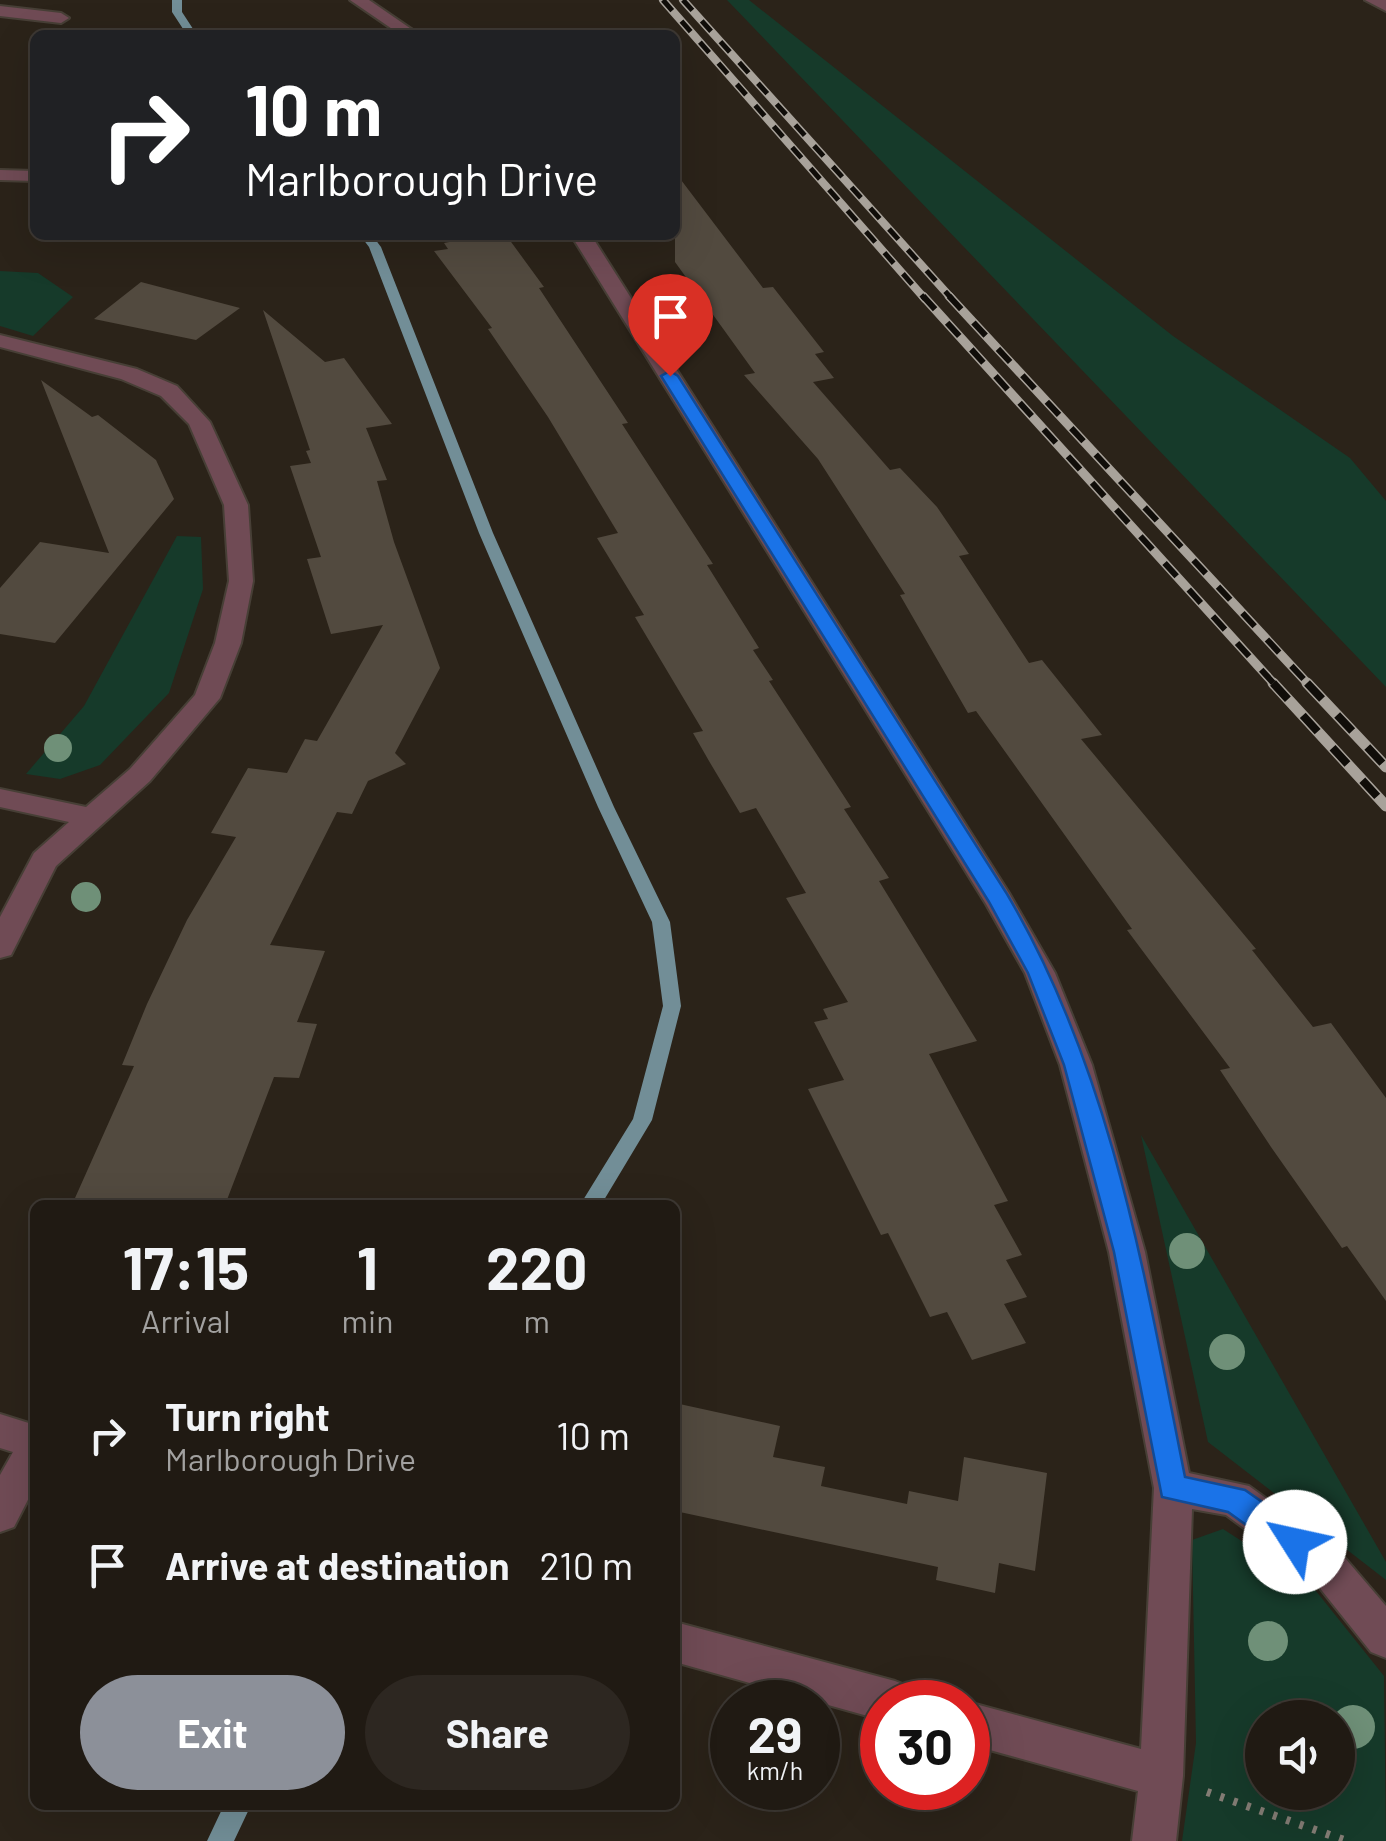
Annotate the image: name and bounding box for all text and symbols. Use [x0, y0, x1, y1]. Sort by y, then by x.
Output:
text: 10 m [245, 66, 382, 150]
icon: right [80, 70, 210, 200]
text: Marlborough Drive [245, 151, 598, 205]
pin [628, 274, 713, 377]
icon: arrive [643, 289, 698, 344]
text: 17:15 [123, 1230, 249, 1302]
text: 1 [357, 1230, 378, 1302]
text: 220 [486, 1230, 587, 1302]
text: Arrival [141, 1301, 231, 1339]
text: min [342, 1301, 393, 1339]
text: m [523, 1301, 550, 1339]
text: Turn right [165, 1393, 330, 1439]
icon: right [80, 1408, 135, 1463]
text: 10 m [556, 1412, 630, 1458]
text: Marlborough Drive [165, 1439, 416, 1477]
position arrow [1243, 1490, 1347, 1594]
icon: arrive [80, 1538, 135, 1593]
text: Arrive at destination [165, 1542, 510, 1588]
text: 210 m [540, 1542, 633, 1588]
button: Exit [80, 1675, 345, 1790]
button: Share [365, 1675, 630, 1790]
speed limit sign: 30 [860, 1680, 990, 1810]
map controls [1245, 1700, 1355, 1810]
button: sound [1245, 1700, 1355, 1810]
text: 29 [748, 1703, 802, 1763]
text: km/h [747, 1755, 803, 1785]

